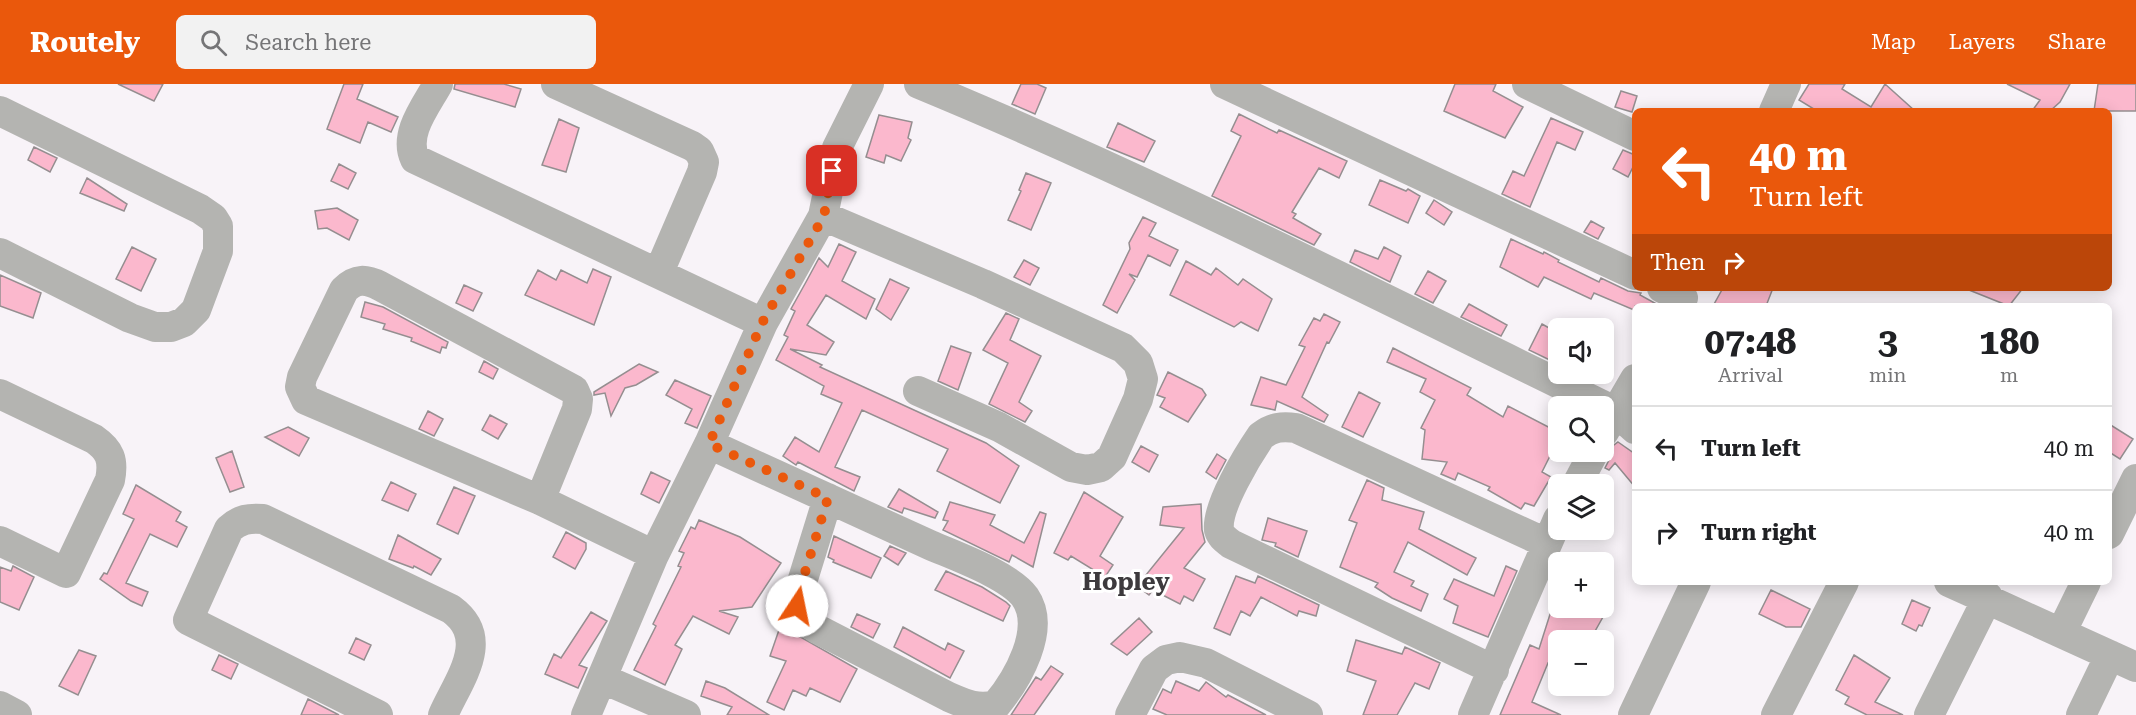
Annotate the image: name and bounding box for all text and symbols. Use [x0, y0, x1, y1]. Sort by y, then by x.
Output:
search box [176, 15, 596, 69]
text: Routely [30, 26, 140, 59]
icon: search [197, 26, 230, 59]
text: Search here [245, 30, 371, 55]
text: Map [1871, 30, 1916, 54]
text: Layers [1949, 30, 2015, 54]
text: Share [2048, 30, 2106, 54]
text: 40 m [1749, 131, 1847, 180]
icon: left [1650, 132, 1728, 210]
pin [806, 145, 857, 196]
icon: arrive [815, 154, 848, 187]
text: Turn left [1749, 181, 1863, 213]
icon: right [1717, 246, 1750, 279]
text: Then [1650, 250, 1705, 275]
map controls [1548, 318, 1614, 696]
button: sound [1548, 318, 1614, 384]
text: 07:48 [1705, 321, 1796, 363]
text: 3 [1878, 321, 1898, 363]
text: 180 [1979, 321, 2039, 363]
text: Arrival [1718, 363, 1783, 387]
text: min [1869, 363, 1906, 387]
text: m [2000, 363, 2018, 387]
button: search [1548, 396, 1614, 462]
icon: left [1650, 432, 1683, 465]
text: Turn left [1701, 436, 1801, 461]
text: 40 m [2044, 436, 2094, 461]
button: layers [1548, 474, 1614, 540]
icon: right [1650, 516, 1683, 549]
text: Turn right [1701, 520, 1816, 545]
text: 40 m [2044, 520, 2094, 545]
button: + [1548, 552, 1614, 618]
district label: Hopley [1082, 568, 1170, 596]
position arrow [765, 574, 829, 638]
button: − [1548, 630, 1614, 696]

